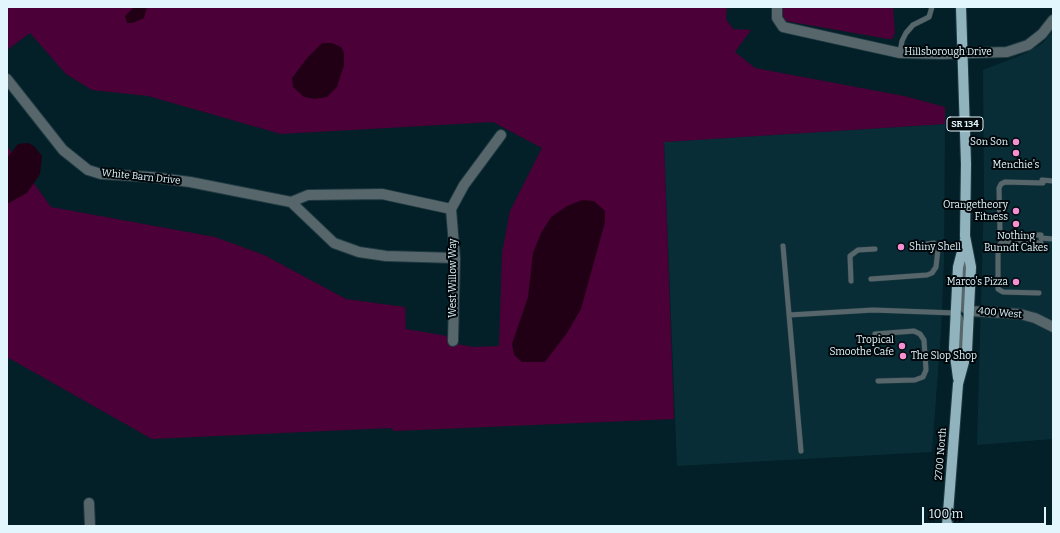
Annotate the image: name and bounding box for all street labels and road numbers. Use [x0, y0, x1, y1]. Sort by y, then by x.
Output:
street label: Hillsborough Drive [904, 46, 992, 58]
road number: SR 134 [947, 117, 983, 131]
street label: White Barn Drive [101, 167, 181, 187]
street label: West Willow Way [447, 238, 459, 318]
street label: 400 West [978, 305, 1022, 321]
street label: 2700 North [933, 427, 949, 481]

